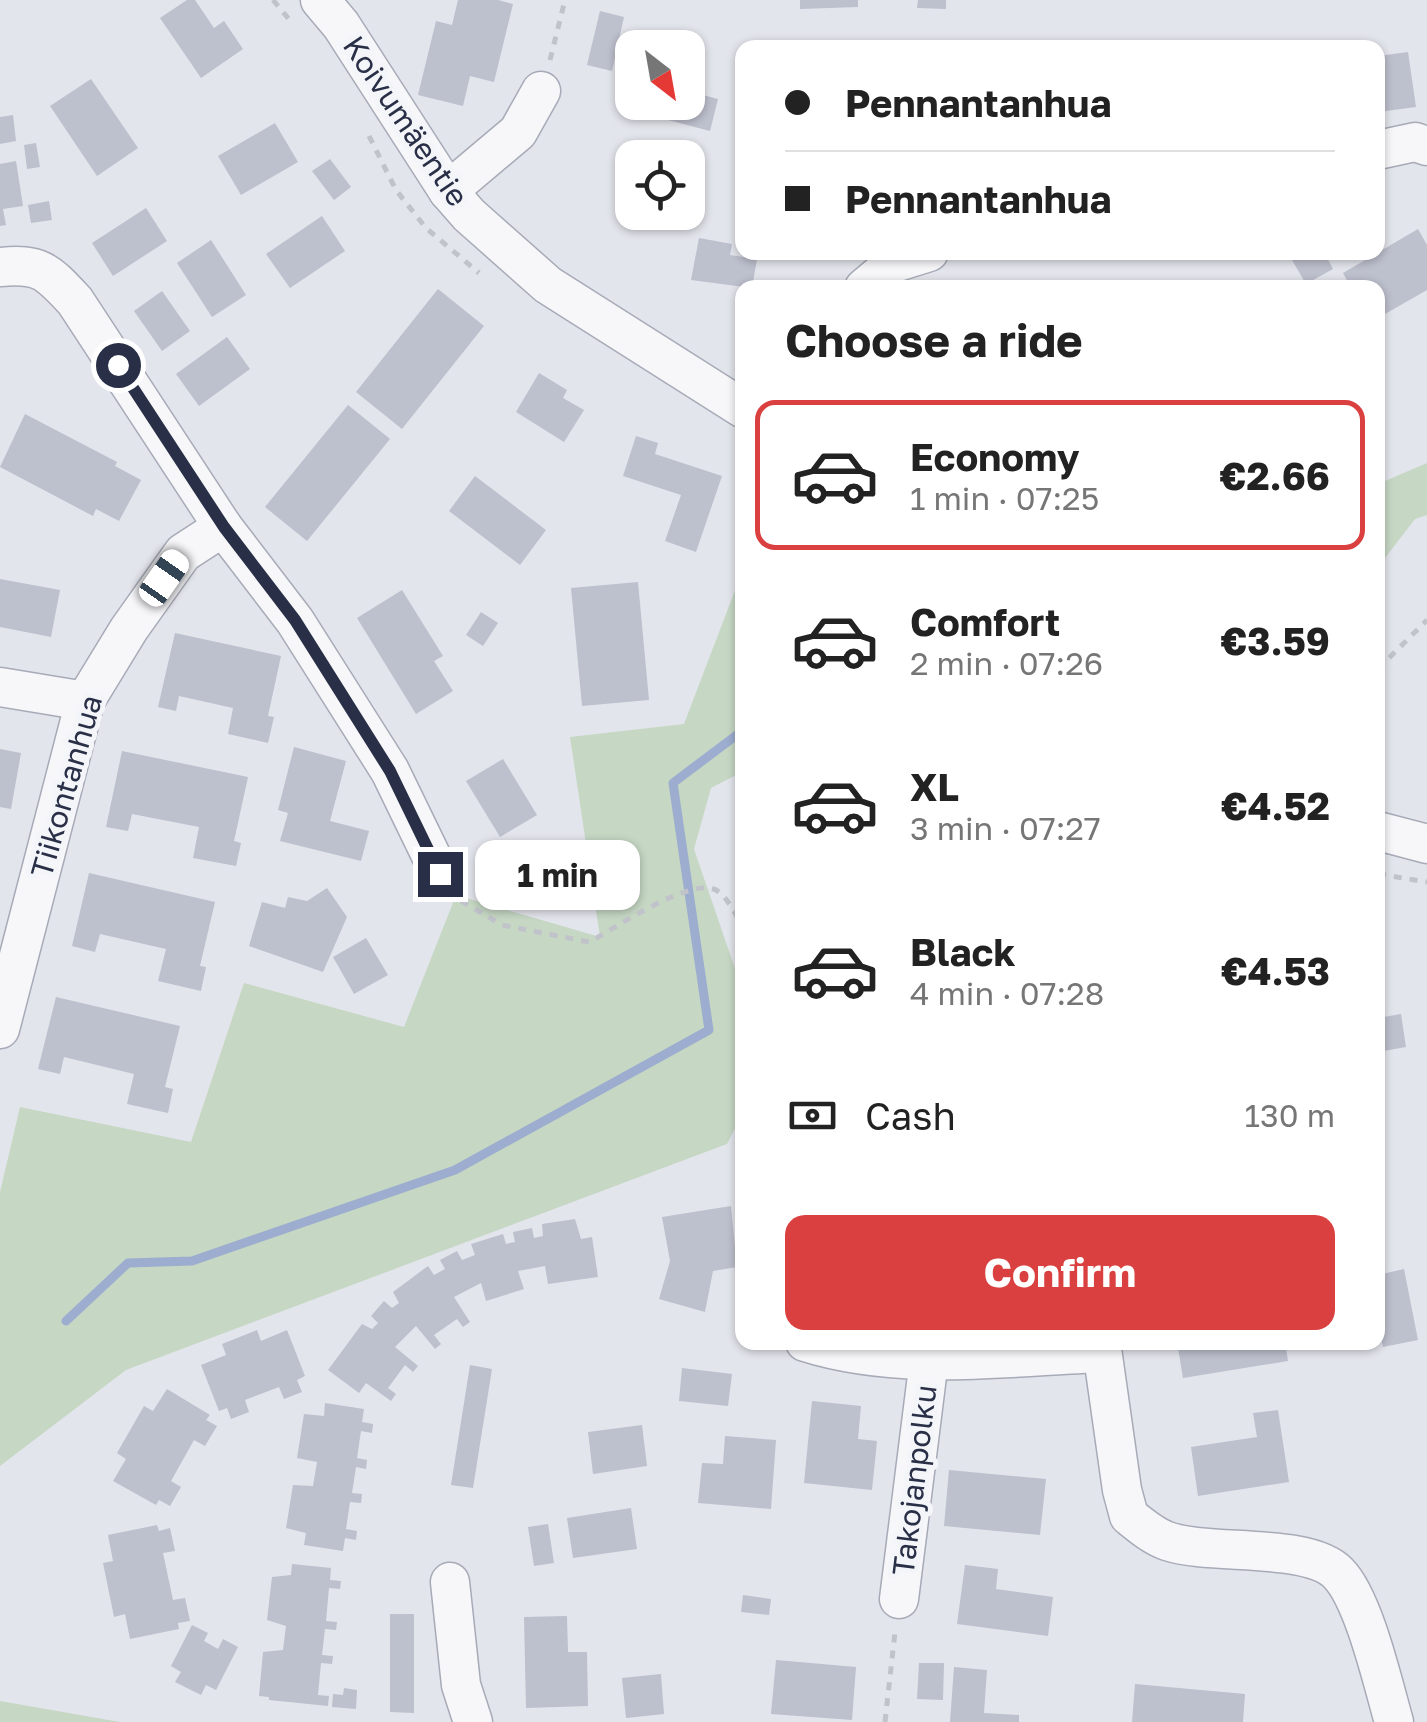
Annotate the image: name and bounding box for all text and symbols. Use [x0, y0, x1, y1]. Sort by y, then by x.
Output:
street label: Koivumäentie [336, 29, 476, 213]
north arrow [615, 30, 705, 120]
map controls [615, 30, 705, 230]
text: Pennantanhua [845, 80, 1111, 125]
button: locate [615, 140, 705, 230]
text: Pennantanhua [845, 176, 1111, 221]
text: Choose a ride [785, 313, 1083, 367]
route start [96, 343, 141, 388]
icon: car [790, 430, 880, 520]
text: Economy [910, 434, 1079, 479]
text: €2.66 [1220, 453, 1330, 498]
text: 1 min · 07:25 [910, 479, 1099, 517]
car [135, 545, 193, 611]
icon: car [790, 595, 880, 685]
text: Comfort [910, 599, 1060, 644]
text: €3.59 [1221, 618, 1330, 663]
text: 2 min · 07:26 [910, 644, 1103, 682]
street label: Tiikontanhua [23, 691, 109, 881]
icon: car [790, 760, 880, 850]
text: XL [910, 764, 959, 809]
text: €4.52 [1221, 783, 1330, 828]
text: 3 min · 07:27 [910, 809, 1101, 847]
callout: 1 min [475, 839, 640, 909]
route end [418, 852, 463, 897]
text: 1 min [517, 856, 598, 894]
icon: car [790, 925, 880, 1015]
text: Black [910, 929, 1015, 974]
text: €4.53 [1221, 948, 1330, 993]
text: 4 min · 07:28 [910, 974, 1104, 1012]
icon: cash [785, 1088, 840, 1143]
text: Cash [865, 1093, 956, 1138]
text: 130 m [1245, 1096, 1335, 1134]
button: Confirm [785, 1215, 1335, 1330]
street label: Takojanpolku [884, 1383, 944, 1577]

